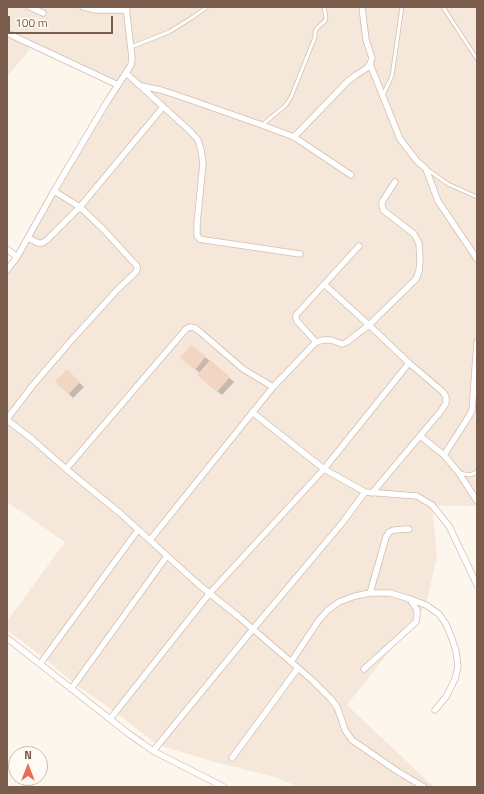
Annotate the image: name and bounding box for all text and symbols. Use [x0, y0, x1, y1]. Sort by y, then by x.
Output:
scale bar [10, 8, 115, 34]
text: 100 m [15, 13, 48, 32]
north arrow [8, 746, 48, 786]
text: N [24, 747, 32, 763]

